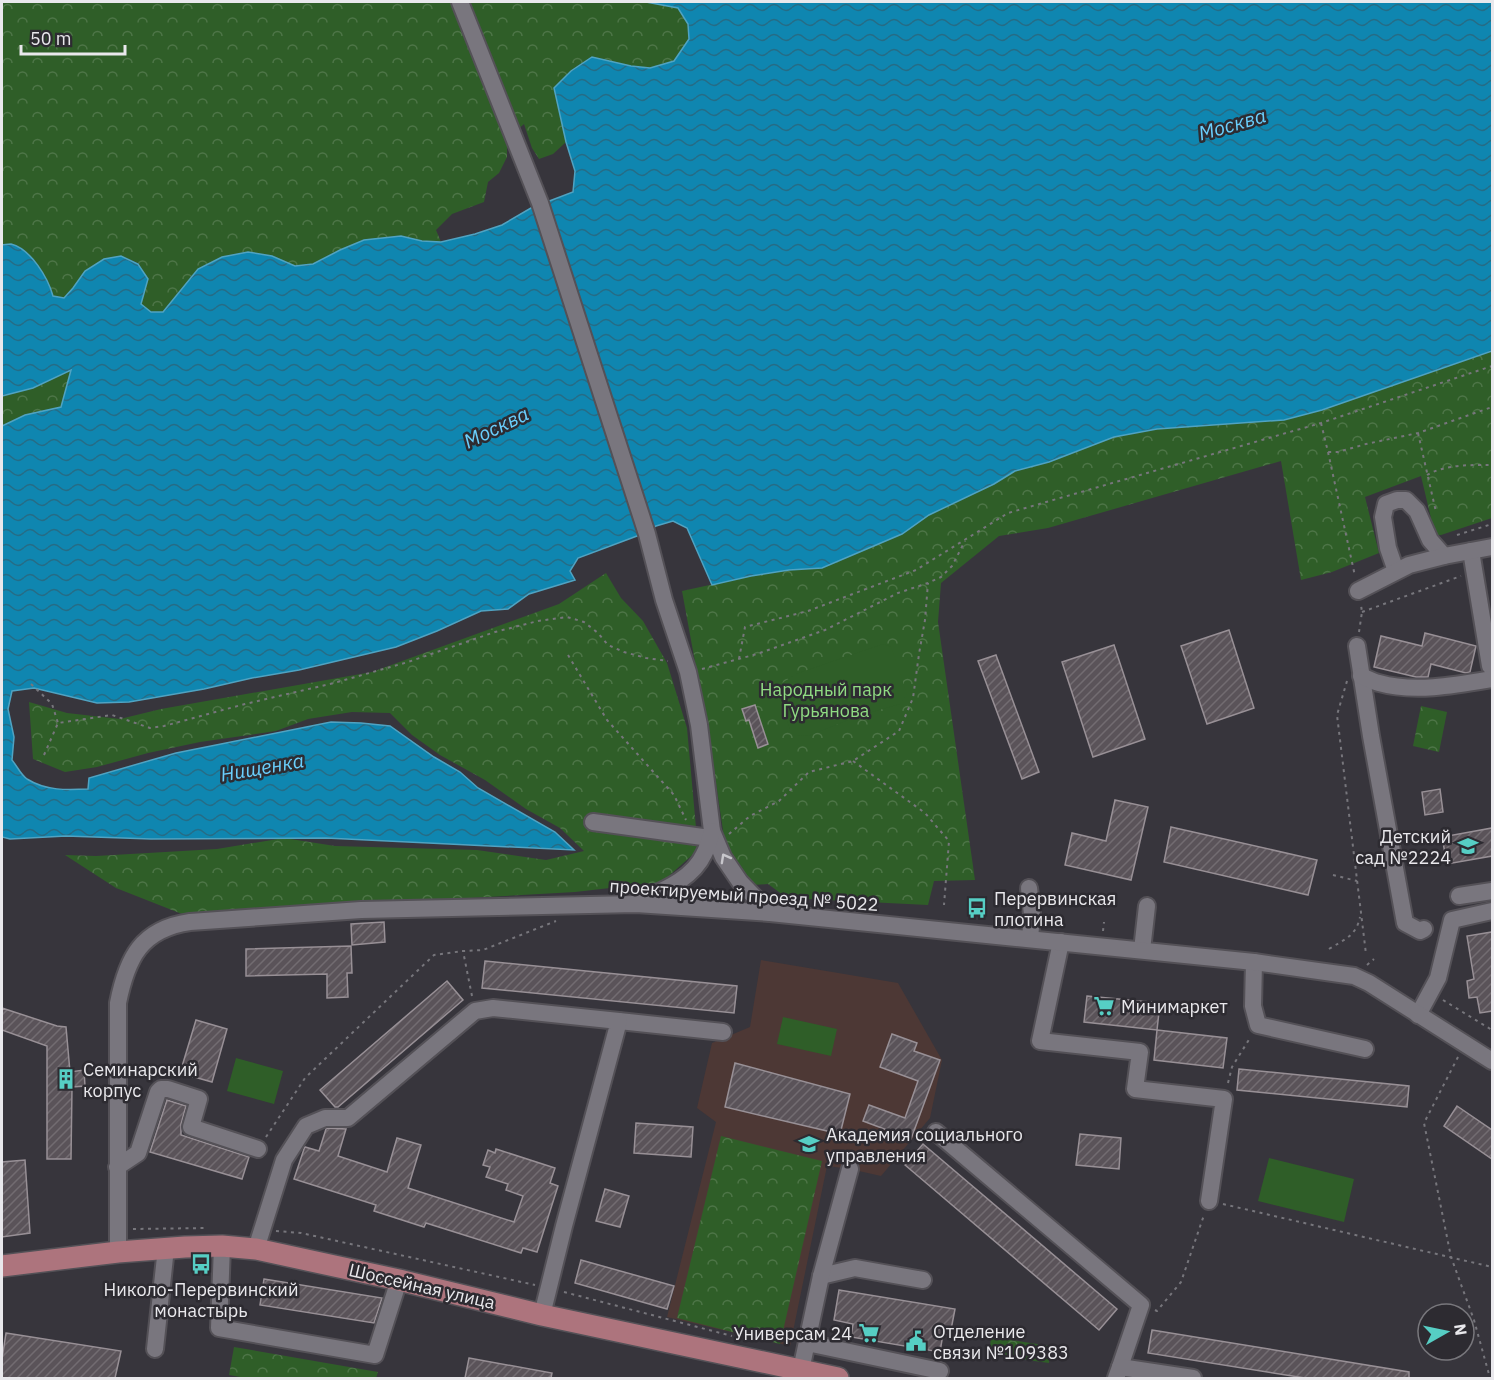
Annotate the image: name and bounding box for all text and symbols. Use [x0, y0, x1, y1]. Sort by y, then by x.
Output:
scale bar [21, 18, 124, 56]
text: 50 m [30, 27, 72, 50]
water label: Москва [1195, 101, 1269, 147]
water label: Москва [459, 400, 533, 454]
park label: Народный парк Гурьянова [760, 678, 892, 722]
water label: Нищенка [218, 746, 306, 788]
place label: Детский сад №2224 [1355, 825, 1451, 869]
school or university icon: Детский сад №2224 [1456, 834, 1480, 858]
one-way arrow [721, 854, 732, 864]
street label: проектируемый проезд № 5022 [609, 874, 879, 916]
place label: Перервинская плотина [994, 887, 1116, 931]
bus stop icon: Перервинская плотина [965, 896, 989, 920]
supermarket icon: Минимаркет [1092, 994, 1116, 1018]
place label: Минимаркет [1121, 995, 1228, 1018]
place label: Семинарский корпус [83, 1058, 198, 1102]
building icon: Семинарский корпус [54, 1067, 78, 1091]
place label: Академия социального управления [826, 1123, 1023, 1167]
school or university icon: Академия социального управления [797, 1132, 821, 1156]
bus stop icon: Николо-Перервинский монастырь [189, 1252, 213, 1276]
street label: Шоссейная улица [347, 1258, 498, 1314]
place label: Николо-Перервинский монастырь [104, 1278, 299, 1322]
north arrow [1416, 1302, 1476, 1362]
place label: Отделение связи №109383 [933, 1320, 1069, 1364]
supermarket icon: Универсам 24 [857, 1321, 881, 1345]
place label: Универсам 24 [733, 1322, 852, 1345]
text: N [1450, 1322, 1472, 1337]
public building icon: Отделение связи №109383 [904, 1329, 928, 1353]

